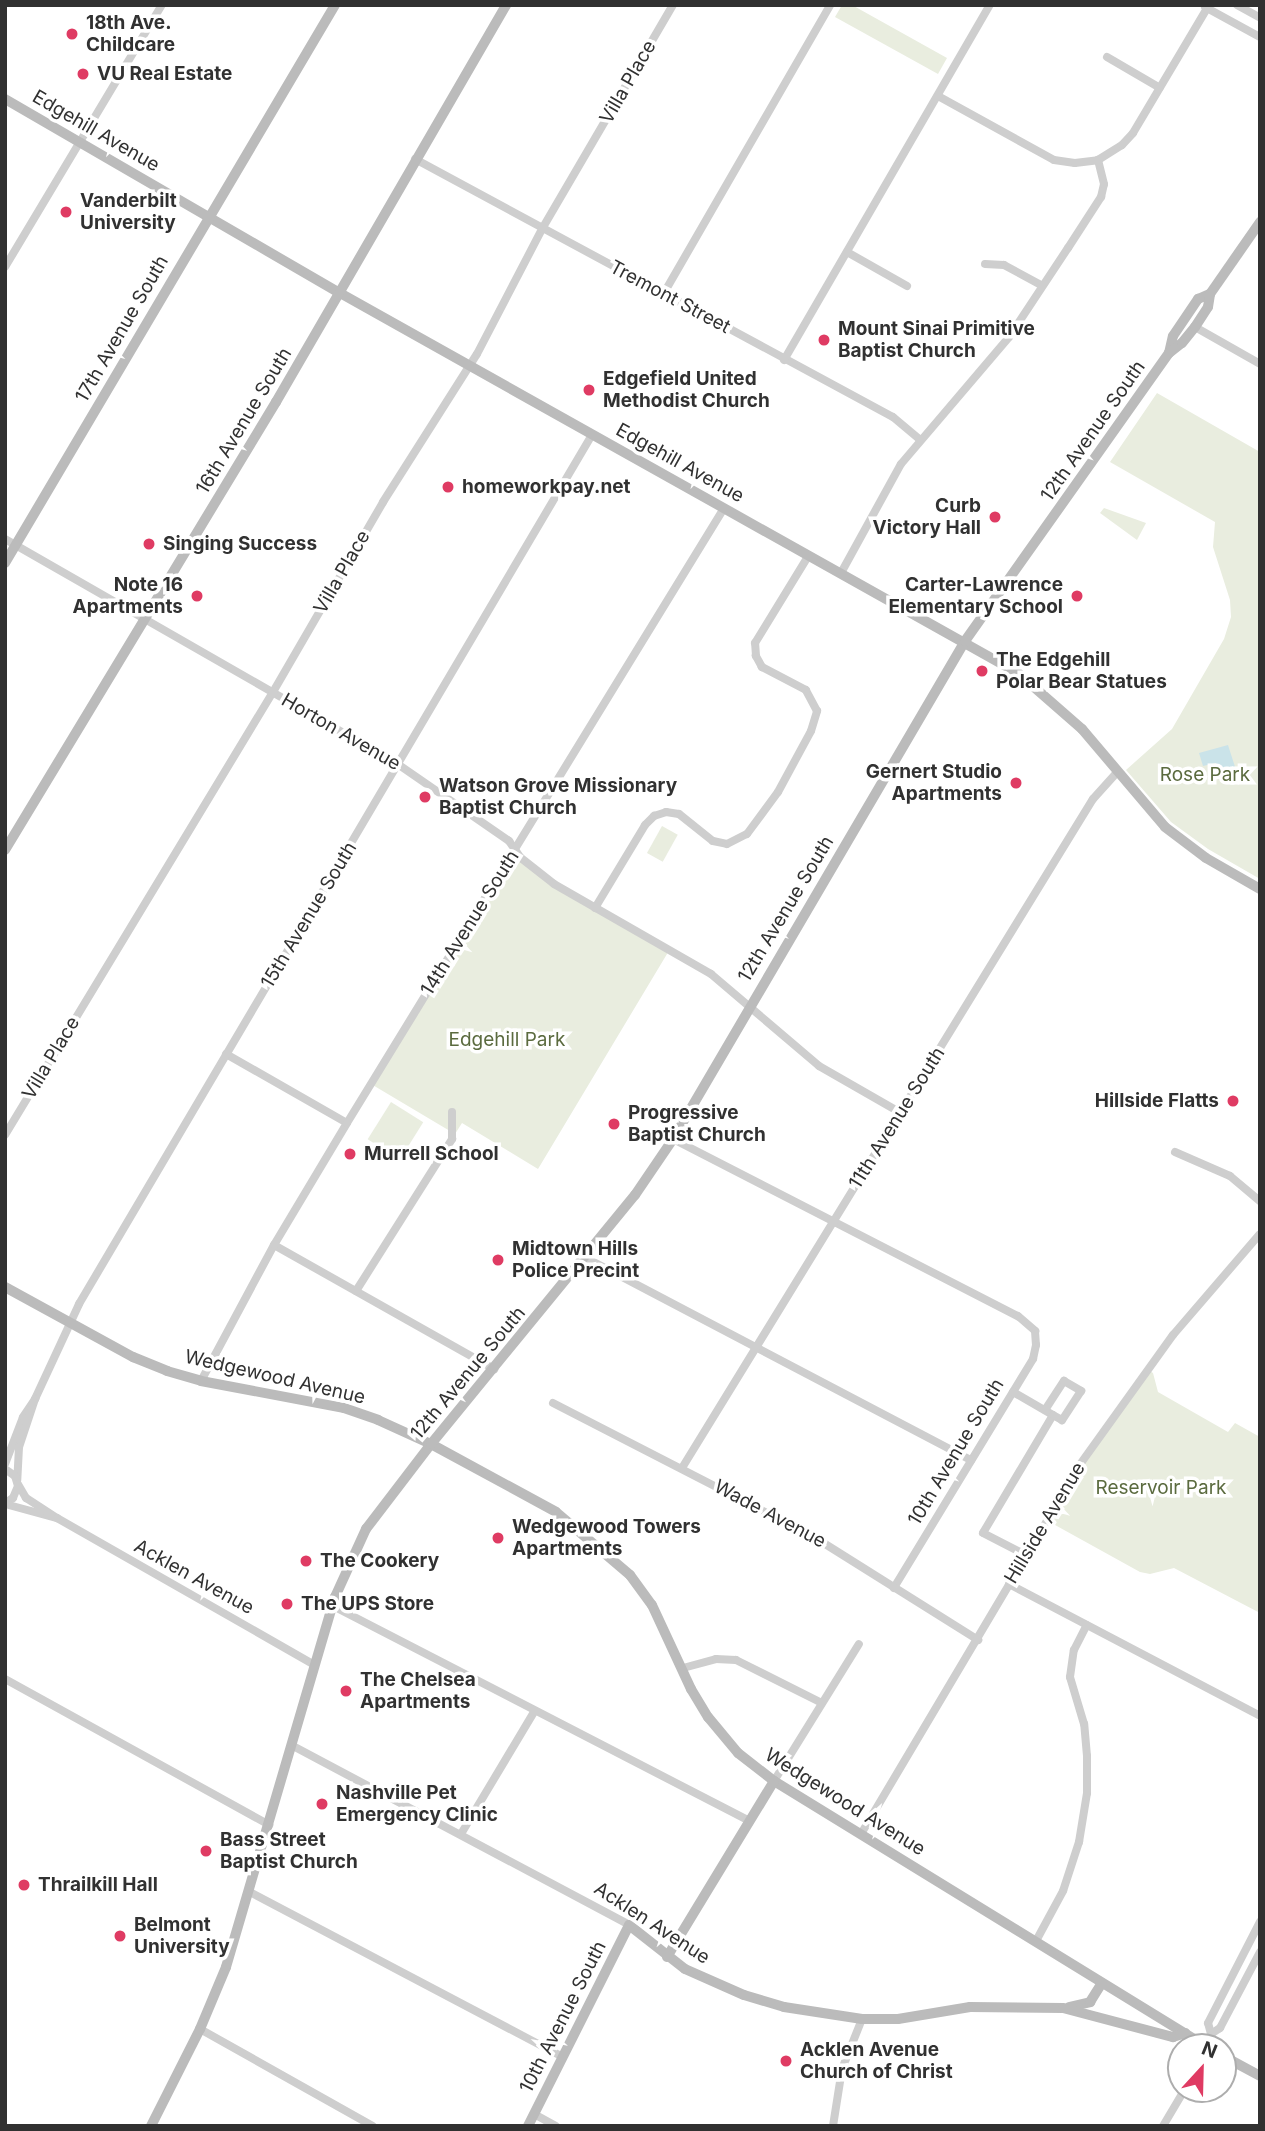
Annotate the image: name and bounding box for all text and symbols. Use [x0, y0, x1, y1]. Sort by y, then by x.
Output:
place label: 18th Ave. Childcare [86, 12, 175, 56]
marker: 18th Ave. Childcare [64, 26, 80, 42]
street label: Villa Place [595, 36, 661, 128]
place label: VU Real Estate [97, 63, 232, 85]
marker: VU Real Estate [75, 66, 91, 82]
street label: Edgehill Avenue [28, 85, 164, 177]
place label: Vanderbilt University [80, 190, 177, 234]
marker: Vanderbilt University [58, 204, 74, 220]
street label: 17th Avenue South [71, 252, 173, 406]
street label: Tremont Street [606, 256, 734, 338]
place label: Mount Sinai Primitive Baptist Church [838, 318, 1035, 362]
marker: Mount Sinai Primitive Baptist Church [816, 332, 832, 348]
street label: 16th Avenue South [191, 344, 297, 498]
street label: 12th Avenue South [1036, 356, 1150, 506]
place label: Edgefield United Methodist Church [603, 368, 770, 412]
marker: Edgefield United Methodist Church [581, 382, 597, 398]
street label: Edgehill Avenue [612, 418, 748, 508]
place label: homeworkpay.net [462, 476, 631, 498]
marker: homeworkpay.net [440, 479, 456, 495]
place label: Curb Victory Hall [873, 495, 981, 539]
marker: Curb Victory Hall [987, 509, 1003, 525]
street label: Villa Place [309, 526, 375, 618]
place label: Singing Success [163, 533, 317, 555]
marker: Singing Success [141, 536, 157, 552]
place label: Note 16 Apartments [73, 574, 183, 618]
place label: Carter-Lawrence Elementary School [889, 574, 1063, 618]
marker: Note 16 Apartments [189, 588, 205, 604]
marker: Carter-Lawrence Elementary School [1069, 588, 1085, 604]
place label: The Edgehill Polar Bear Statues [996, 649, 1167, 693]
marker: The Edgehill Polar Bear Statues [974, 663, 990, 679]
street label: Horton Avenue [277, 689, 405, 775]
place label: Gernert Studio Apartments [866, 761, 1002, 805]
park label: Rose Park [1160, 764, 1250, 786]
place label: Watson Grove Missionary Baptist Church [439, 775, 677, 819]
marker: Gernert Studio Apartments [1008, 775, 1024, 791]
marker: Watson Grove Missionary Baptist Church [417, 789, 433, 805]
street label: 12th Avenue South [733, 832, 839, 986]
street label: 15th Avenue South [256, 838, 362, 992]
street label: 14th Avenue South [416, 846, 524, 1000]
street label: Villa Place [17, 1013, 85, 1103]
park label: Edgehill Park [449, 1029, 565, 1051]
street label: 11th Avenue South [844, 1043, 950, 1193]
place label: Hillside Flatts [1095, 1090, 1219, 1112]
marker: Hillside Flatts [1225, 1093, 1241, 1109]
place label: Progressive Baptist Church [628, 1102, 766, 1146]
marker: Progressive Baptist Church [606, 1116, 622, 1132]
place label: Murrell School [364, 1143, 499, 1165]
marker: Murrell School [342, 1146, 358, 1162]
place label: Midtown Hills Police Precint [512, 1238, 639, 1282]
marker: Midtown Hills Police Precint [490, 1252, 506, 1268]
street label: 12th Avenue South [406, 1302, 530, 1444]
street label: Wedgewood Avenue [183, 1345, 367, 1409]
street label: 10th Avenue South [903, 1374, 1009, 1530]
street label: Hillside Avenue [1000, 1458, 1090, 1588]
street label: Wade Avenue [710, 1475, 830, 1553]
park label: Reservoir Park [1095, 1477, 1227, 1499]
place label: Wedgewood Towers Apartments [512, 1516, 701, 1560]
marker: Wedgewood Towers Apartments [490, 1530, 506, 1546]
street label: Acklen Avenue [130, 1535, 258, 1619]
place label: The Cookery [320, 1550, 439, 1572]
marker: The Cookery [298, 1553, 314, 1569]
place label: The UPS Store [301, 1593, 434, 1615]
marker: The UPS Store [279, 1596, 295, 1612]
place label: The Chelsea Apartments [360, 1669, 476, 1713]
marker: The Chelsea Apartments [338, 1683, 354, 1699]
street label: Wedgewood Avenue [761, 1743, 929, 1861]
place label: Nashville Pet Emergency Clinic [336, 1782, 498, 1826]
marker: Nashville Pet Emergency Clinic [314, 1796, 330, 1812]
place label: Bass Street Baptist Church [220, 1829, 358, 1873]
marker: Bass Street Baptist Church [198, 1843, 214, 1859]
place label: Thrailkill Hall [38, 1874, 158, 1896]
marker: Thrailkill Hall [16, 1877, 32, 1893]
street label: Acklen Avenue [590, 1877, 714, 1969]
place label: Belmont University [134, 1914, 230, 1958]
marker: Belmont University [112, 1928, 128, 1944]
street label: 10th Avenue South [515, 1937, 611, 2097]
north arrow [1167, 2033, 1237, 2103]
text: N [1198, 2037, 1220, 2063]
place label: Acklen Avenue Church of Christ [800, 2039, 953, 2083]
marker: Acklen Avenue Church of Christ [778, 2053, 794, 2069]

